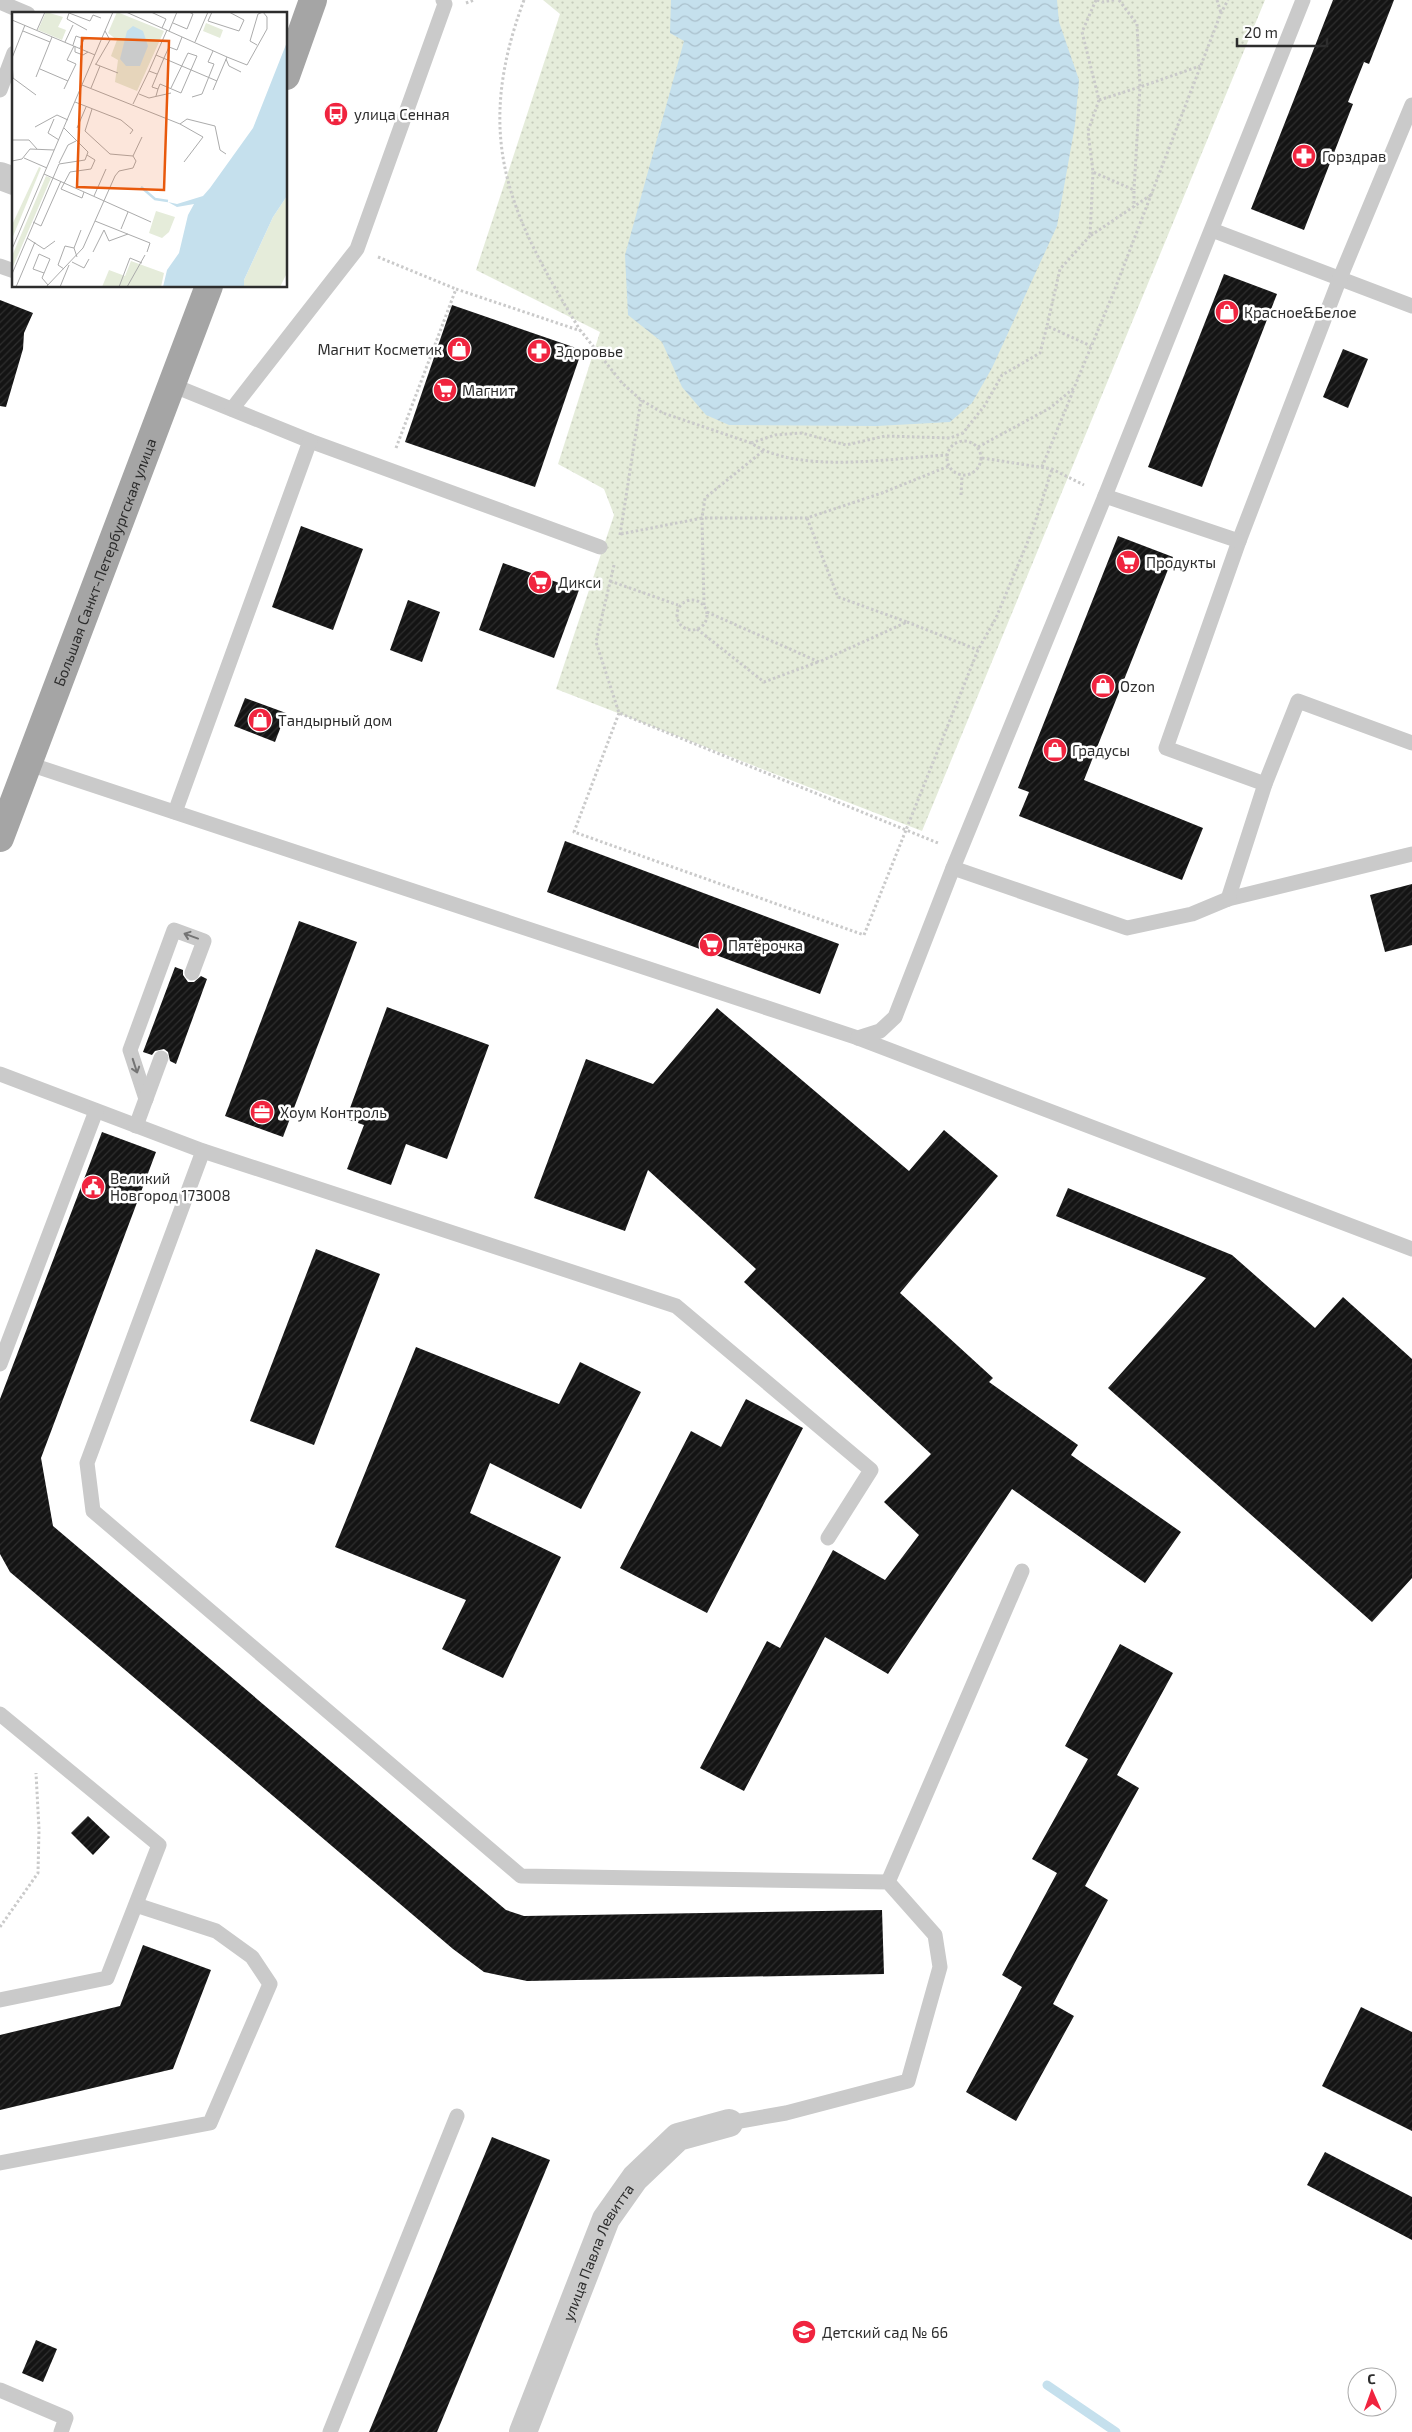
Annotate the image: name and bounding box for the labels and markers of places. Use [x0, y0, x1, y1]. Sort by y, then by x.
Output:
bus stop icon: улица Сенная [323, 101, 349, 127]
place label: улица Сенная [354, 105, 450, 124]
pharmacy icon: Горздрав [1291, 143, 1317, 169]
place label: Горздрав [1322, 147, 1386, 165]
shop icon: Красное&Белое [1214, 299, 1240, 325]
place label: Красное&Белое [1244, 303, 1357, 321]
shop icon: Магнит Косметик [446, 336, 472, 362]
pharmacy icon: Здоровье [526, 338, 552, 364]
place label: Магнит Косметик [317, 340, 442, 358]
place label: Здоровье [556, 342, 623, 360]
supermarket icon: Магнит [432, 377, 458, 403]
place label: Магнит [462, 381, 515, 399]
supermarket icon: Продукты [1115, 549, 1141, 575]
place label: Продукты [1146, 553, 1216, 572]
supermarket icon: Дикси [527, 569, 553, 595]
place label: Дикси [558, 573, 601, 591]
shop icon: Ozon [1090, 673, 1116, 699]
place label: Ozon [1120, 677, 1155, 695]
shop icon: Тандырный дом [247, 707, 273, 733]
place label: Тандырный дом [278, 711, 392, 729]
shop icon: Градусы [1042, 737, 1068, 763]
place label: Градусы [1072, 741, 1130, 760]
supermarket icon: Пятёрочка [698, 932, 724, 958]
place label: Пятёрочка [728, 936, 803, 954]
office icon: Хоум Контроль [249, 1099, 275, 1125]
place label: Хоум Контроль [280, 1103, 387, 1122]
place label: Великий Новгород 173008 [110, 1169, 231, 1204]
public building icon: Великий Новгород 173008 [80, 1174, 106, 1200]
school or university icon: Детский сад № 66 [791, 2319, 817, 2345]
place label: Детский сад № 66 [822, 2323, 948, 2341]

